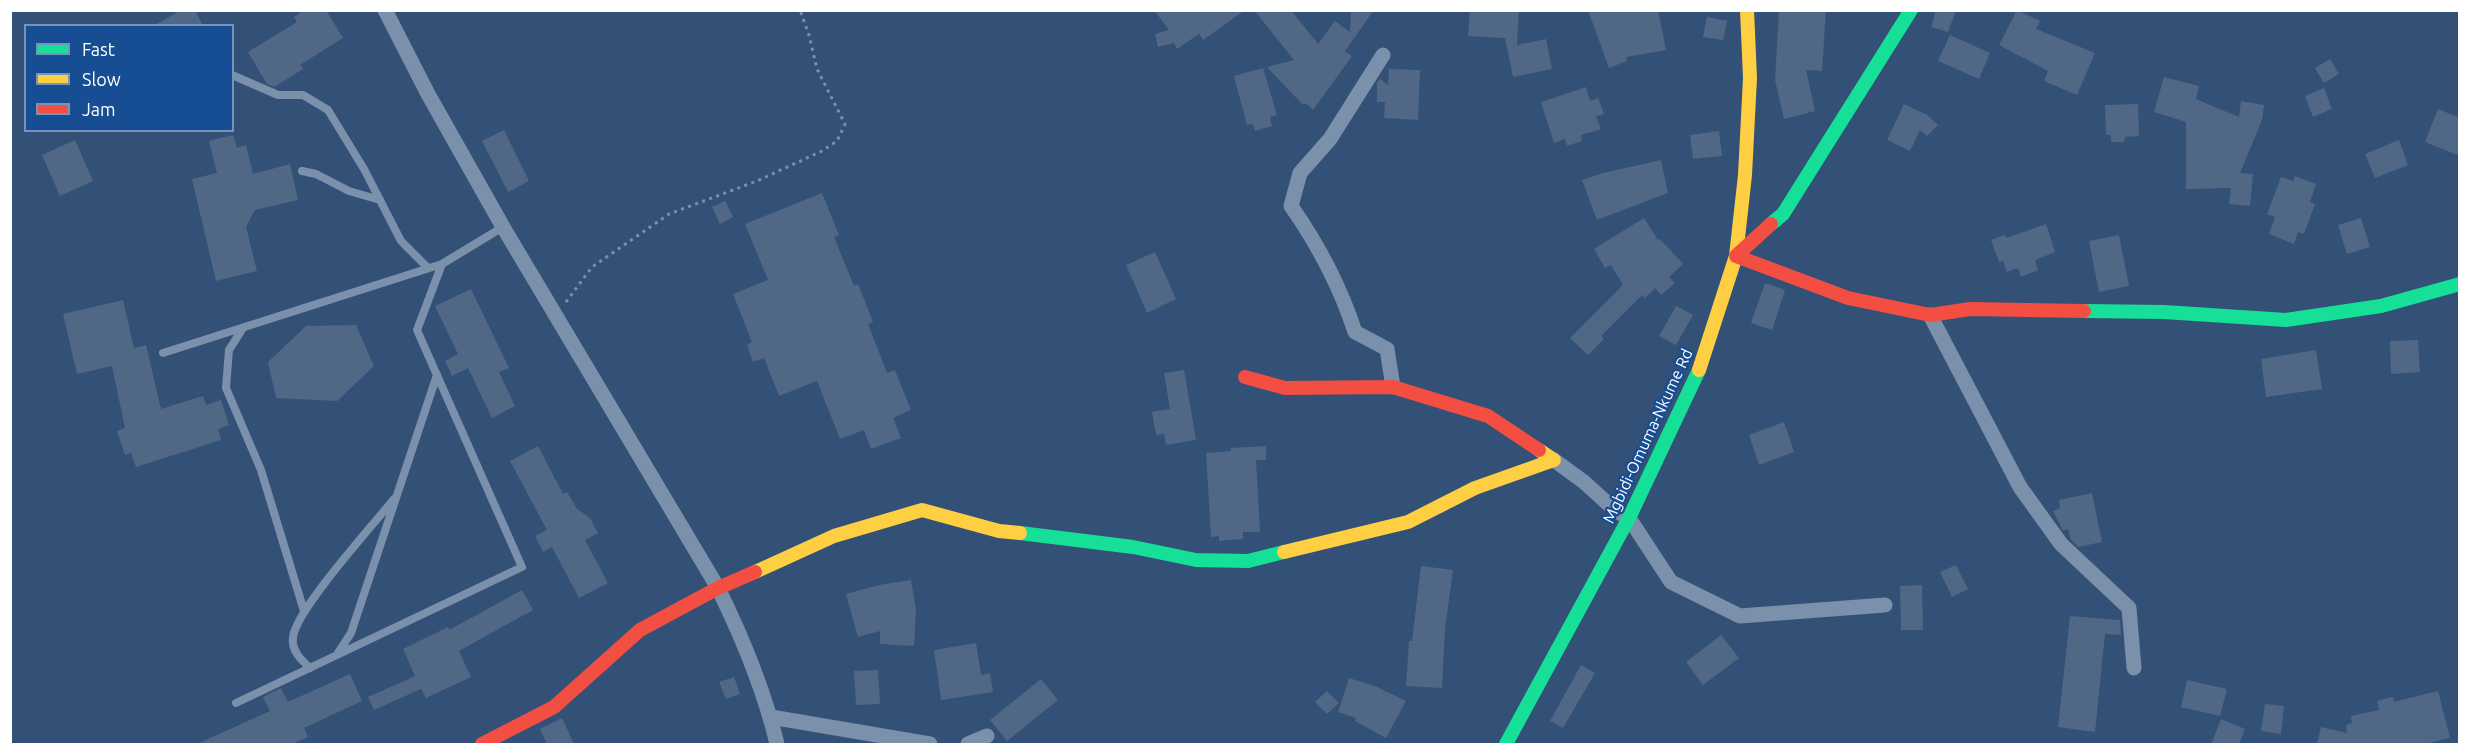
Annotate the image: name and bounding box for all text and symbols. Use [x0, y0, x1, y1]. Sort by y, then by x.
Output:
legend [24, 24, 234, 132]
text: Fast [82, 39, 115, 59]
text: Slow [82, 69, 121, 89]
text: Jam [82, 99, 116, 119]
street label: Mgbidi-Omuma-Nkume Rd [1599, 346, 1697, 526]

